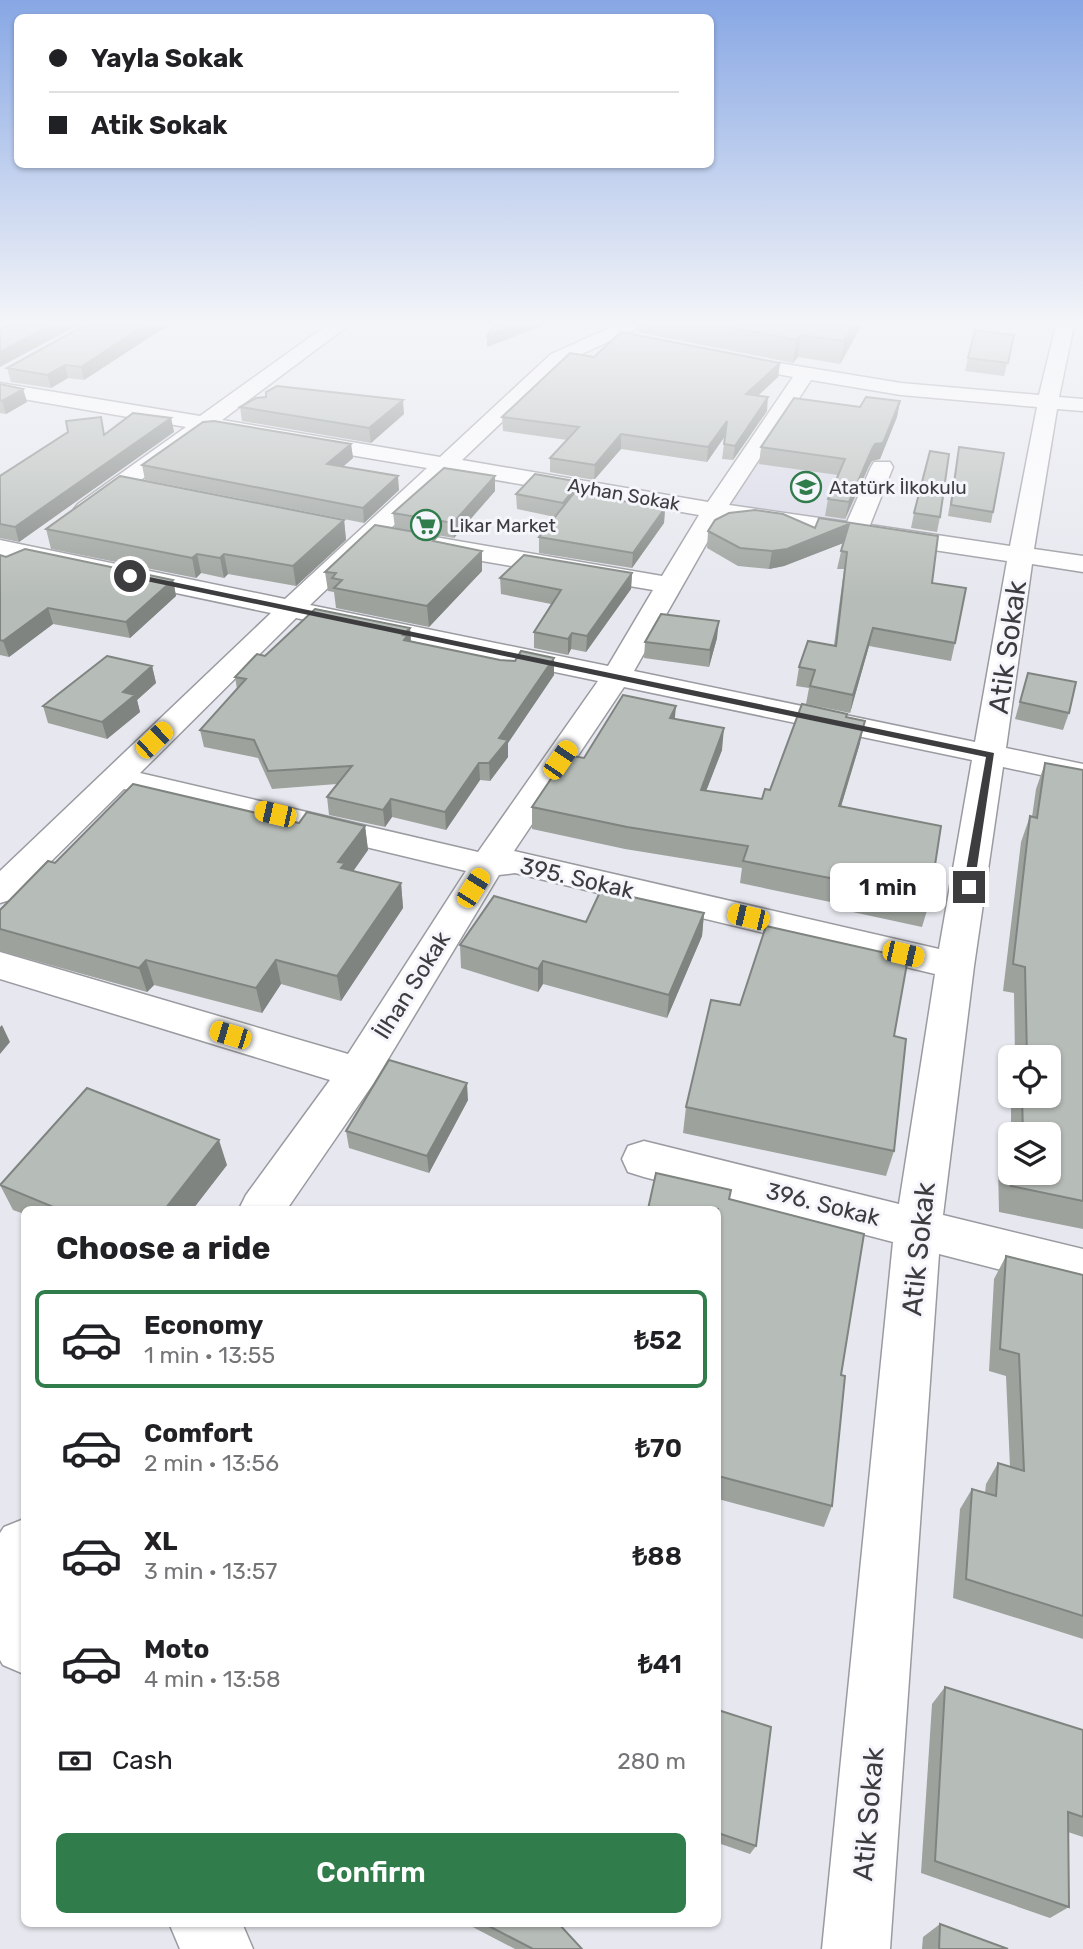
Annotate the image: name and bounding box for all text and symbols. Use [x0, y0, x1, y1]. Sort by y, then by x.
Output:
text: Yayla Sokak [91, 43, 243, 74]
text: Atik Sokak [91, 110, 228, 141]
school or university icon: Atatürk İlkokulu [789, 470, 823, 504]
street label: Ayhan Sokak [566, 473, 682, 516]
place label: Atatürk İlkokulu [829, 476, 967, 499]
supermarket icon: Likar Market [409, 508, 443, 542]
place label: Likar Market [449, 514, 557, 537]
route start [114, 560, 146, 592]
street label: Atik Sokak [982, 578, 1033, 716]
car [132, 718, 177, 762]
car [540, 737, 581, 783]
car [253, 799, 298, 829]
street label: 395. Sokak [517, 851, 637, 905]
callout: 1 min [829, 862, 944, 912]
car [453, 865, 494, 911]
route end [953, 871, 985, 903]
text: 1 min [859, 873, 917, 901]
car [726, 902, 771, 932]
street label: İlhan Sokak [368, 926, 456, 1044]
car [881, 939, 926, 969]
car [207, 1019, 254, 1051]
map controls [998, 1045, 1061, 1185]
button: locate [998, 1045, 1061, 1108]
button: layers [998, 1122, 1061, 1185]
street label: 396. Sokak [763, 1176, 883, 1232]
street label: Atik Sokak [895, 1180, 942, 1318]
text: Choose a ride [56, 1229, 270, 1267]
icon: car [60, 1308, 123, 1371]
text: Economy [144, 1310, 263, 1341]
text: ₺52 [634, 1325, 682, 1356]
text: 1 min · 13:55 [144, 1341, 275, 1369]
icon: car [60, 1416, 123, 1479]
text: Comfort [144, 1418, 253, 1449]
text: ₺70 [635, 1433, 682, 1464]
text: 2 min · 13:56 [144, 1449, 279, 1477]
icon: car [60, 1524, 123, 1587]
text: XL [144, 1526, 177, 1557]
text: ₺88 [632, 1541, 682, 1572]
text: 3 min · 13:57 [144, 1557, 277, 1585]
icon: car [60, 1632, 123, 1695]
text: Moto [144, 1634, 209, 1665]
text: ₺41 [638, 1649, 682, 1680]
text: 4 min · 13:58 [144, 1665, 281, 1693]
icon: cash [56, 1742, 94, 1780]
text: Cash [112, 1745, 173, 1776]
street label: Atik Sokak [846, 1745, 891, 1882]
text: 280 m [617, 1747, 686, 1775]
button: Confirm [56, 1833, 686, 1913]

